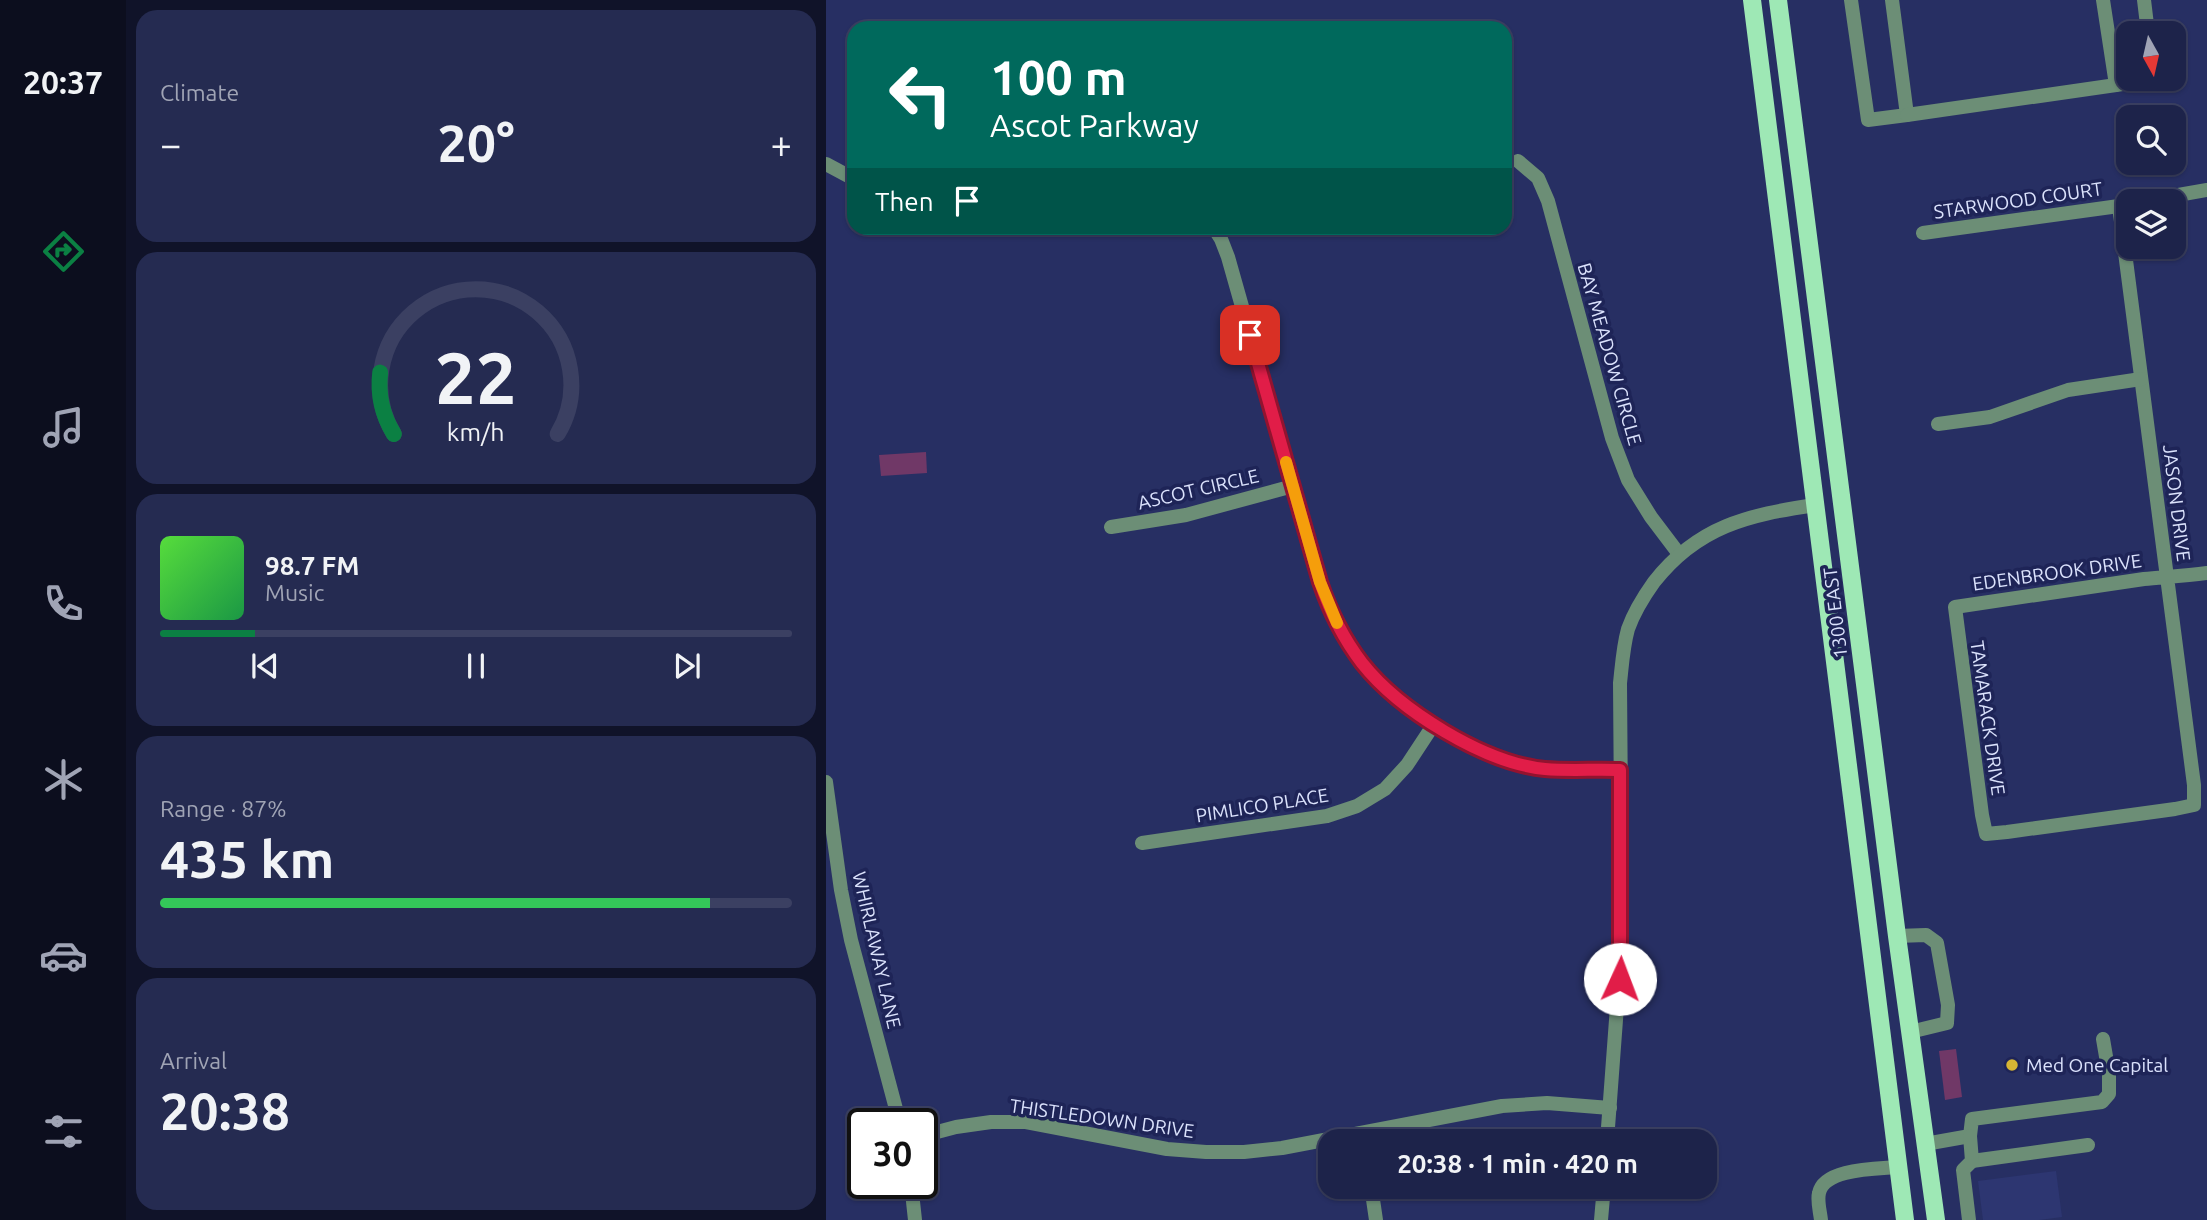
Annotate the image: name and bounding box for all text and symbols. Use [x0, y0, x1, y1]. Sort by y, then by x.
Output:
north arrow [2116, 21, 2186, 91]
map controls [2116, 21, 2186, 259]
icon: left [875, 49, 966, 140]
text: 100 m [990, 49, 1127, 104]
text: 20:37 [23, 64, 103, 100]
text: Climate [160, 80, 239, 105]
button: search [2116, 105, 2186, 175]
text: Ascot Parkway [990, 107, 1199, 143]
text: 20° [437, 114, 515, 172]
text: − [160, 123, 181, 165]
text: + [771, 123, 792, 165]
street label: STARWOOD COURT [1932, 177, 2104, 223]
icon: arrive [948, 182, 986, 220]
text: Then [875, 187, 934, 216]
button: layers [2116, 189, 2186, 259]
icon: directions [39, 227, 88, 276]
street label: BAY MEADOW CIRCLE [1573, 260, 1647, 448]
pin [1220, 305, 1280, 365]
icon: arrive [1231, 316, 1269, 354]
text: 22 [435, 336, 517, 418]
icon: music [39, 403, 88, 452]
text: km/h [447, 418, 505, 446]
street label: JASON DRIVE [2159, 443, 2195, 563]
street label: ASCOT CIRCLE [1135, 464, 1261, 514]
street label: EDENBROOK DRIVE [1971, 549, 2143, 595]
text: 98.7 FM [265, 551, 359, 580]
street label: 1300 EAST [1818, 566, 1851, 660]
icon: phone [39, 579, 88, 628]
text: Music [265, 580, 324, 605]
street label: TAMARACK DRIVE [1966, 639, 2010, 797]
icon: previous [246, 647, 284, 685]
icon: pause [457, 647, 495, 685]
icon: next [668, 647, 706, 685]
icon: climate [39, 755, 88, 804]
street label: PIMLICO PLACE [1194, 784, 1330, 826]
text: Range · 87% [160, 796, 287, 821]
text: 435 km [160, 830, 334, 888]
street label: WHIRLAWAY LANE [848, 869, 906, 1031]
icon: car [39, 931, 88, 980]
position arrow [1583, 942, 1657, 1016]
text: Arrival [160, 1048, 227, 1073]
place label: Med One Capital [2026, 1054, 2168, 1076]
marker: Med One Capital [2004, 1057, 2020, 1073]
text: 20:38 [160, 1082, 290, 1140]
street label: THISTLEDOWN DRIVE [1008, 1094, 1196, 1142]
icon: filters [39, 1107, 88, 1156]
speed limit sign: 30 [847, 1108, 938, 1199]
text: 20:38 · 1 min · 420 m [1397, 1149, 1638, 1178]

